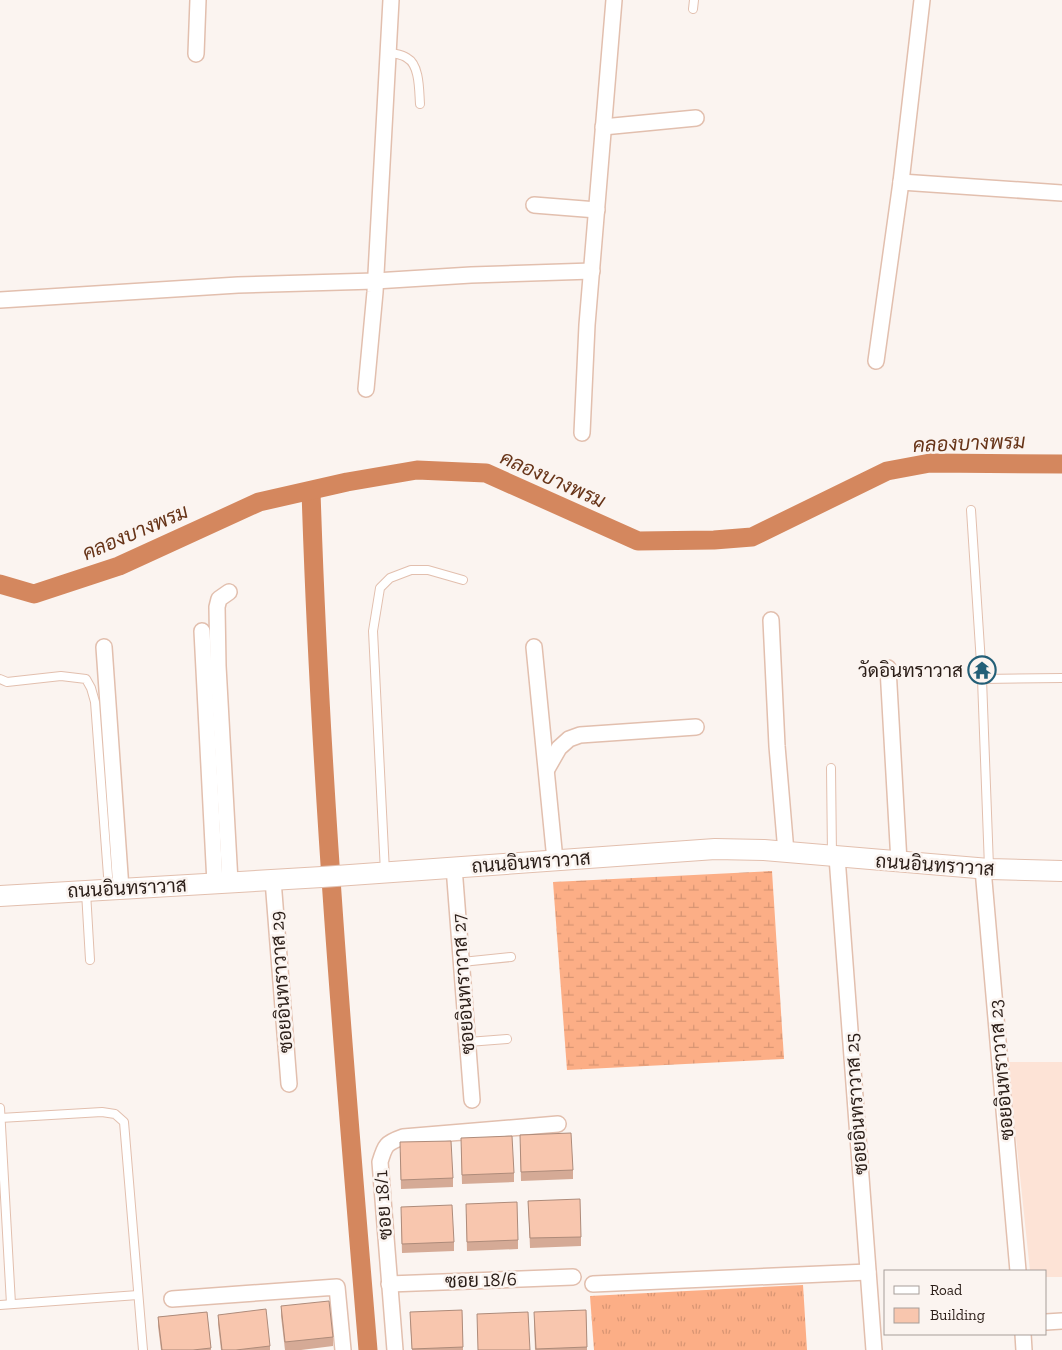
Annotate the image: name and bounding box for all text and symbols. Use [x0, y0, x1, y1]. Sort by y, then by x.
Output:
water label: คลองบางพรม [912, 429, 1026, 457]
water label: คลองบางพรม [497, 445, 609, 513]
water label: คลองบางพรม [79, 499, 191, 565]
temple icon: วัดอินทราวาส [967, 655, 997, 685]
place label: วัดอินทราวาส [858, 659, 963, 682]
street label: ถนนอินทราวาส [471, 846, 591, 878]
street label: ถนนอินทราวาส [875, 849, 995, 881]
street label: ถนนอินทราวาส [67, 873, 187, 903]
street label: ซอยอินทราวาส 29 [265, 910, 297, 1054]
street label: ซอยอินทราวาส 27 [447, 913, 479, 1055]
street label: ซอยอินทราวาส 23 [983, 999, 1019, 1141]
street label: ซอยอินทราวาส 25 [840, 1033, 872, 1175]
street label: ซอย 18/1 [369, 1170, 397, 1240]
street label: ซอย 18/6 [445, 1267, 517, 1293]
legend [884, 1270, 1047, 1335]
text: Road [930, 1281, 963, 1299]
text: Building [930, 1306, 985, 1324]

